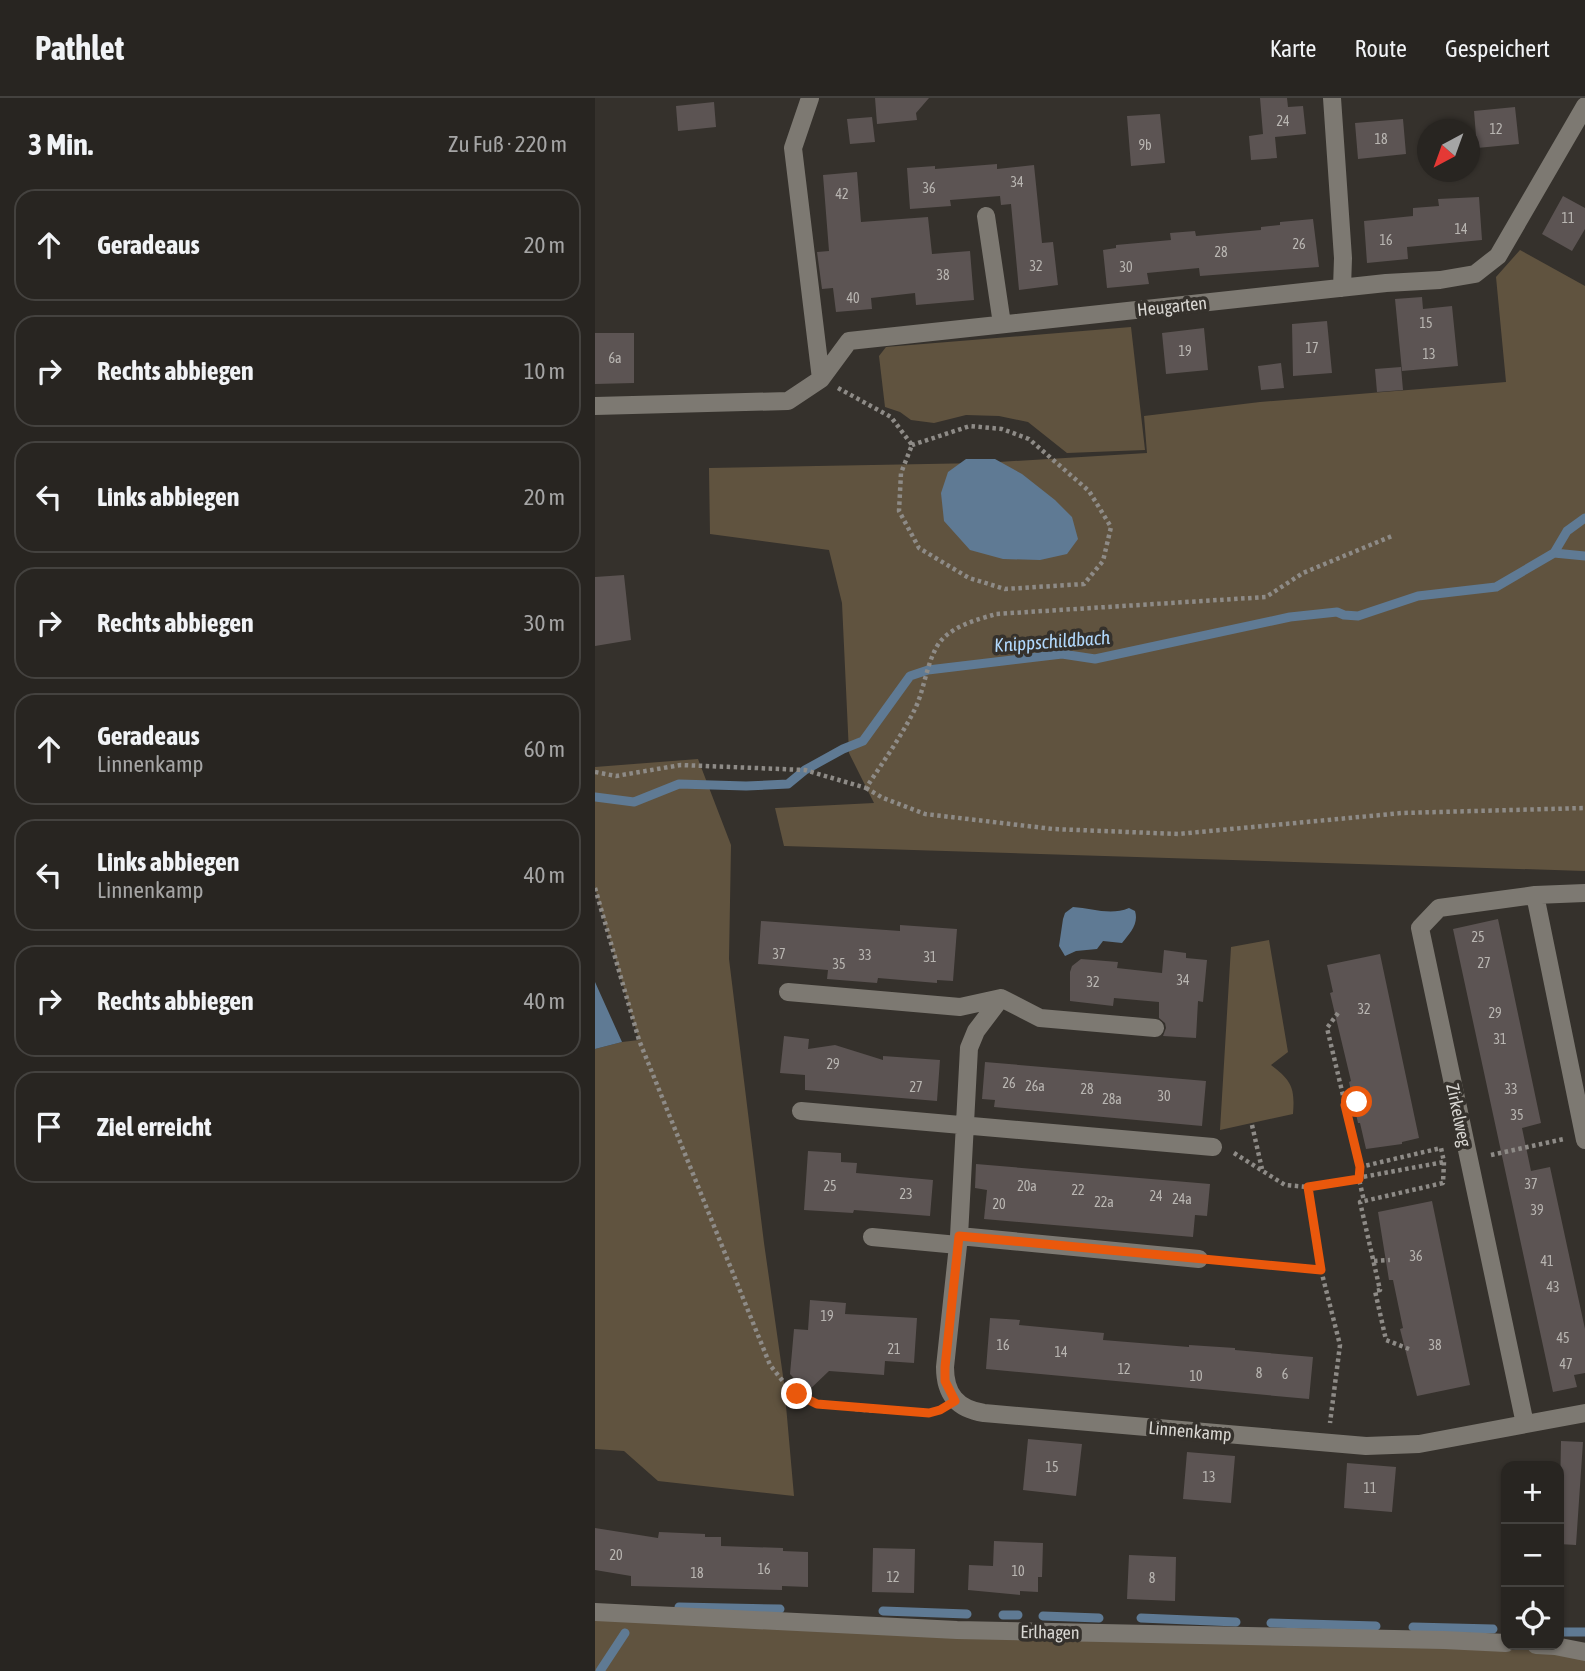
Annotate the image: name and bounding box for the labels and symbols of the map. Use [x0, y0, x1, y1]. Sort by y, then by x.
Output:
house number: 24 [1276, 113, 1290, 129]
north arrow [1417, 119, 1480, 182]
house number: 12 [1489, 121, 1503, 137]
house number: 18 [1374, 131, 1388, 147]
house number: 9b [1138, 137, 1152, 153]
house number: 34 [1010, 174, 1024, 190]
house number: 36 [922, 180, 936, 196]
house number: 42 [835, 186, 849, 202]
house number: 11 [1561, 210, 1575, 226]
house number: 14 [1454, 221, 1468, 237]
house number: 16 [1379, 232, 1393, 248]
house number: 26 [1292, 236, 1306, 252]
house number: 28 [1214, 244, 1228, 260]
house number: 32 [1029, 258, 1043, 274]
house number: 30 [1119, 259, 1133, 275]
house number: 38 [936, 267, 950, 283]
house number: 40 [846, 290, 860, 306]
street label: Heugarten [1136, 292, 1208, 320]
house number: 15 [1419, 315, 1433, 331]
house number: 17 [1305, 340, 1319, 356]
house number: 19 [1178, 343, 1192, 359]
house number: 13 [1422, 346, 1436, 362]
house number: 6a [608, 350, 622, 366]
water label: Knippschildbach [993, 626, 1111, 656]
house number: 25 [1471, 929, 1485, 945]
house number: 37 [772, 946, 786, 962]
house number: 33 [858, 947, 872, 963]
house number: 31 [923, 949, 937, 965]
house number: 27 [1477, 955, 1491, 971]
house number: 35 [832, 956, 846, 972]
house number: 34 [1176, 972, 1190, 988]
house number: 32 [1086, 974, 1100, 990]
house number: 32 [1357, 1001, 1371, 1017]
house number: 29 [1488, 1005, 1502, 1021]
house number: 31 [1493, 1031, 1507, 1047]
house number: 29 [826, 1056, 840, 1072]
house number: 26 [1002, 1075, 1016, 1091]
house number: 26a [1025, 1078, 1045, 1094]
house number: 27 [909, 1079, 923, 1095]
house number: 28 [1080, 1081, 1094, 1097]
street label: Zirkelweg [1442, 1081, 1476, 1149]
house number: 33 [1504, 1081, 1518, 1097]
route start [1341, 1086, 1372, 1117]
house number: 30 [1157, 1088, 1171, 1104]
house number: 28a [1102, 1091, 1122, 1107]
house number: 35 [1510, 1107, 1524, 1123]
house number: 37 [1524, 1176, 1538, 1192]
house number: 25 [823, 1178, 837, 1194]
house number: 20a [1017, 1178, 1037, 1194]
house number: 22 [1071, 1182, 1085, 1198]
house number: 23 [899, 1186, 913, 1202]
house number: 24 [1149, 1188, 1163, 1204]
house number: 24a [1172, 1191, 1192, 1207]
house number: 22a [1094, 1194, 1114, 1210]
house number: 20 [992, 1196, 1006, 1212]
house number: 39 [1530, 1202, 1544, 1218]
house number: 36 [1409, 1248, 1423, 1264]
house number: 41 [1540, 1253, 1554, 1269]
house number: 43 [1546, 1279, 1560, 1295]
house number: 19 [820, 1308, 834, 1324]
house number: 45 [1556, 1330, 1570, 1346]
house number: 16 [996, 1337, 1010, 1353]
house number: 38 [1428, 1337, 1442, 1353]
house number: 21 [887, 1341, 901, 1357]
house number: 14 [1054, 1344, 1068, 1360]
house number: 47 [1559, 1356, 1573, 1372]
house number: 12 [1117, 1361, 1131, 1377]
house number: 8 [1256, 1365, 1263, 1381]
house number: 6 [1282, 1366, 1289, 1382]
house number: 10 [1189, 1368, 1203, 1384]
route end [781, 1378, 812, 1409]
street label: Linnenkamp [1148, 1417, 1232, 1445]
house number: 15 [1045, 1459, 1059, 1475]
house number: 13 [1202, 1469, 1216, 1485]
house number: 11 [1363, 1480, 1377, 1496]
house number: 20 [609, 1547, 623, 1563]
house number: 16 [757, 1561, 771, 1577]
house number: 10 [1011, 1563, 1025, 1579]
house number: 18 [690, 1565, 704, 1581]
house number: 12 [886, 1569, 900, 1585]
house number: 8 [1149, 1570, 1156, 1586]
street label: Erlhagen [1020, 1621, 1080, 1643]

